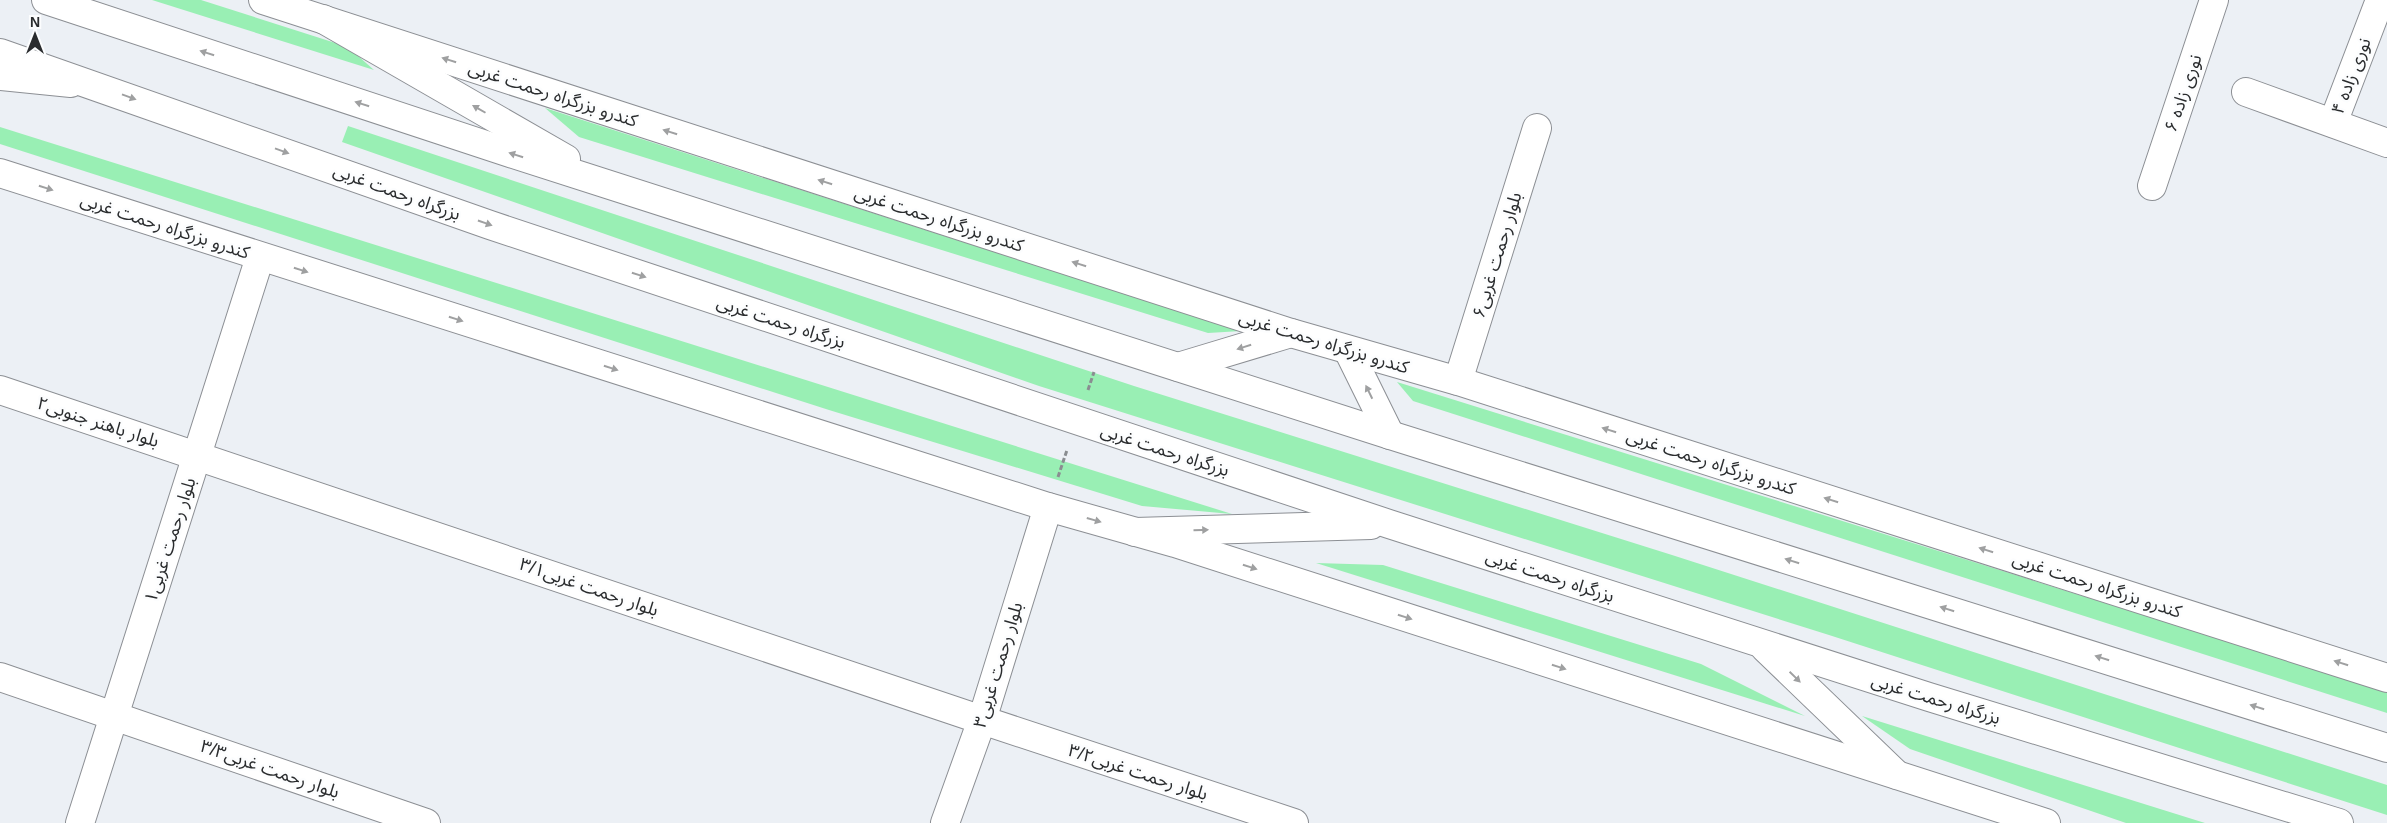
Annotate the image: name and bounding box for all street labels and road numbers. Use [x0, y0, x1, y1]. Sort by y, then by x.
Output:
street label: نوری زاده ۴ [2327, 35, 2376, 117]
street label: نوری زاده ۶ [2160, 52, 2206, 135]
street label: کندرو بزرگراه رحمت غربی [466, 57, 641, 132]
street label: بزرگراه رحمت غربی [330, 160, 463, 225]
street label: کندرو بزرگراه رحمت غربی [852, 182, 1027, 257]
street label: کندرو بزرگراه رحمت غربی [78, 189, 253, 264]
street label: بلوار رحمت غربی۶ [1468, 190, 1527, 320]
street label: بزرگراه رحمت غربی [714, 292, 848, 353]
street label: کندرو بزرگراه رحمت غربی [1236, 307, 1412, 379]
street label: بلوار باهنر جنوبی۲ [34, 393, 161, 452]
street label: بزرگراه رحمت غربی [1098, 420, 1232, 481]
street label: کندرو بزرگراه رحمت غربی [1624, 425, 1799, 500]
street label: بلوار رحمت غربی۱ [140, 475, 201, 605]
street label: بزرگراه رحمت غربی [1483, 546, 1617, 607]
street label: کندرو بزرگراه رحمت غربی [2010, 548, 2185, 623]
street label: بلوار رحمت غربی۳/۱ [517, 554, 661, 621]
street label: بلوار رحمت غربی۳ [969, 600, 1028, 730]
street label: بزرگراه رحمت غربی [1869, 670, 2003, 729]
street label: بلوار رحمت غربی۳/۳ [198, 736, 342, 803]
street label: بلوار رحمت غربی۳/۲ [1065, 740, 1210, 805]

